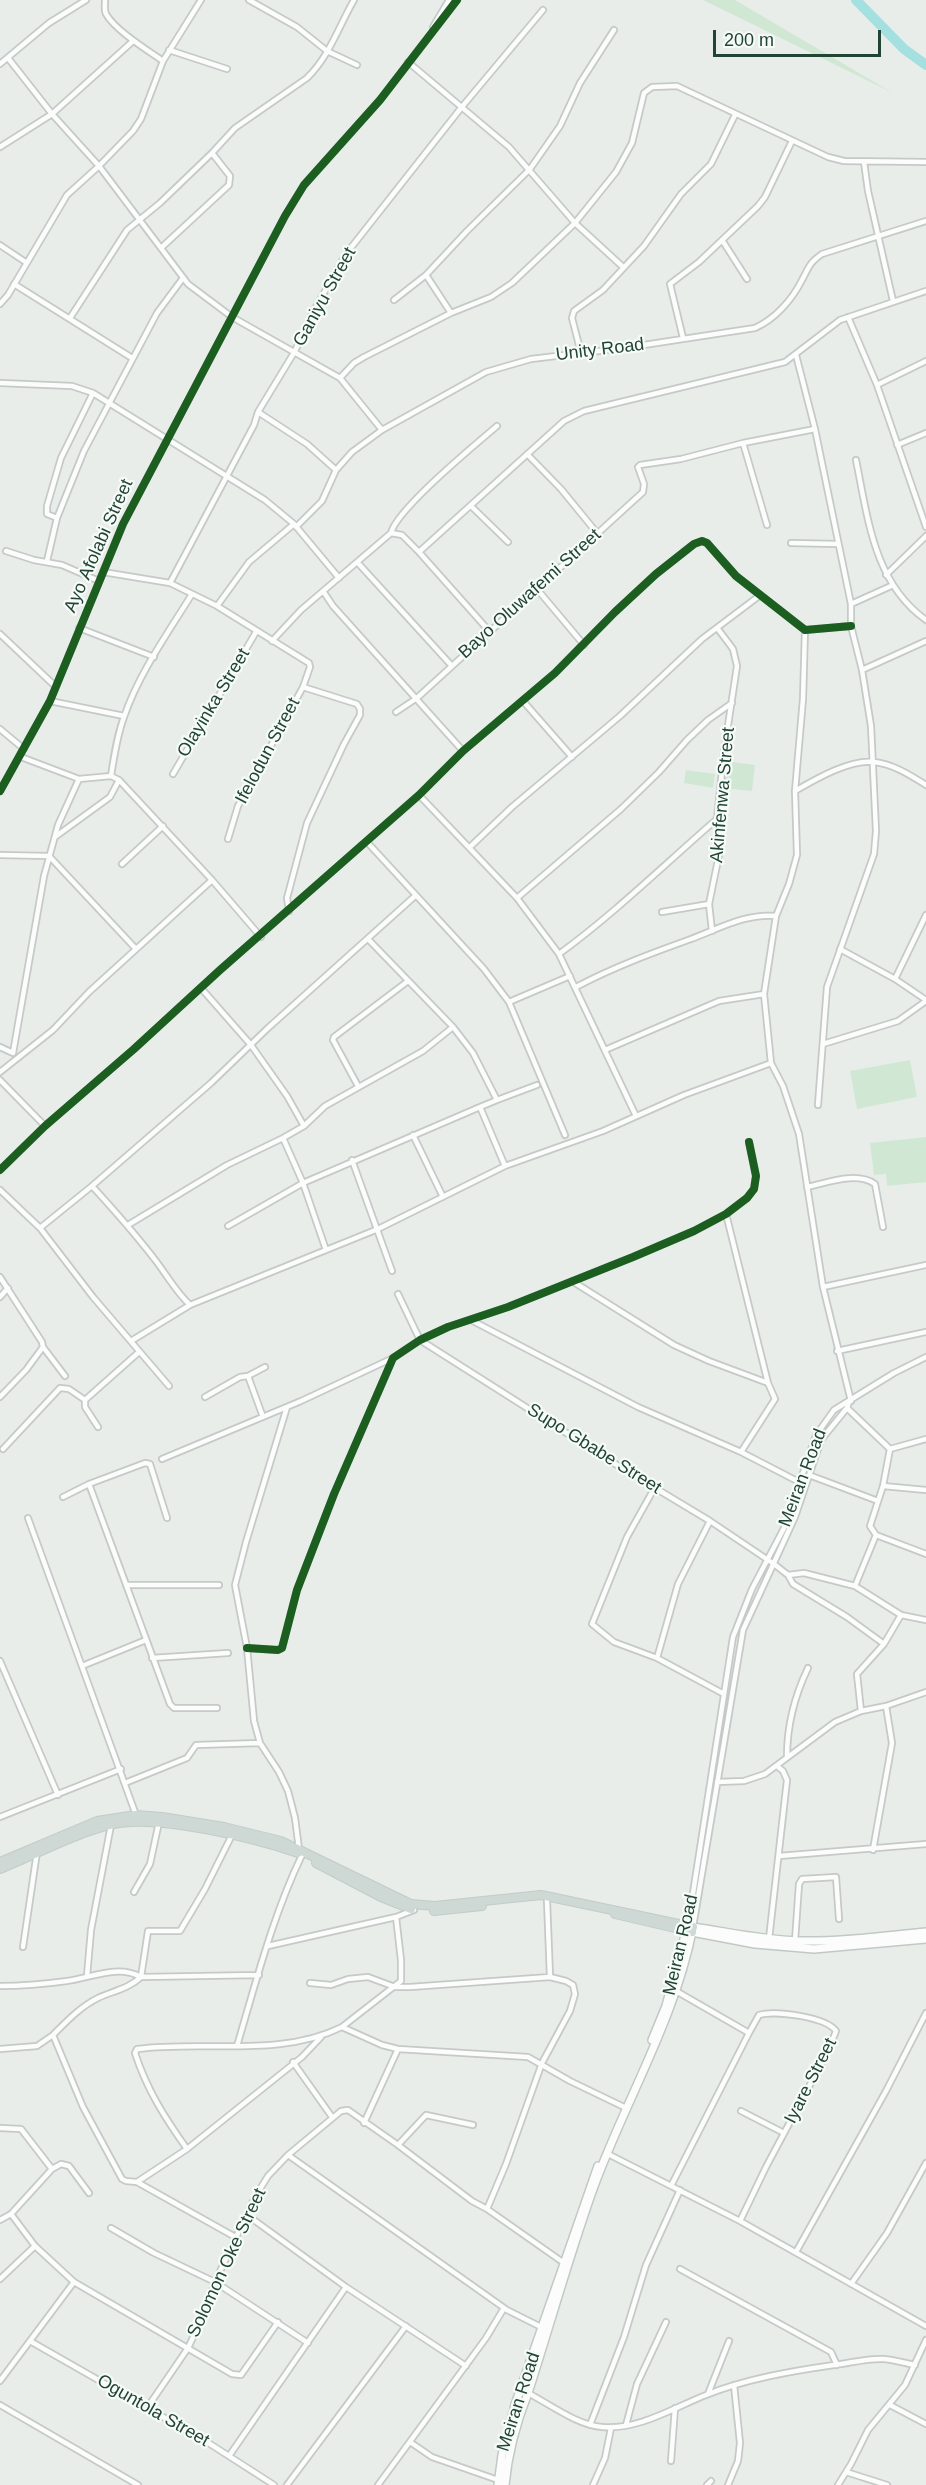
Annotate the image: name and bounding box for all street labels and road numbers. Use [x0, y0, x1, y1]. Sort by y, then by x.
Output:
street label: Ganiyu Street [289, 244, 361, 350]
street label: Unity Road [554, 334, 646, 366]
street label: Ayo Afolabi Street [60, 476, 138, 616]
street label: Bayo Oluwafemi Street [454, 524, 606, 664]
street label: Olayinka Street [173, 645, 255, 761]
street label: Ifelodun Street [231, 694, 305, 808]
street label: Akinfenwa Street [706, 726, 740, 864]
street label: Supo Gbabe Street [523, 1399, 665, 1499]
street label: Meiran Road [774, 1426, 832, 1530]
street label: Meiran Road [659, 1892, 703, 1998]
street label: Iyare Street [780, 2035, 842, 2127]
street label: Solomon Oke Street [183, 2185, 271, 2341]
street label: Meiran Road [493, 2350, 545, 2454]
street label: Oguntola Street [93, 2370, 213, 2452]

